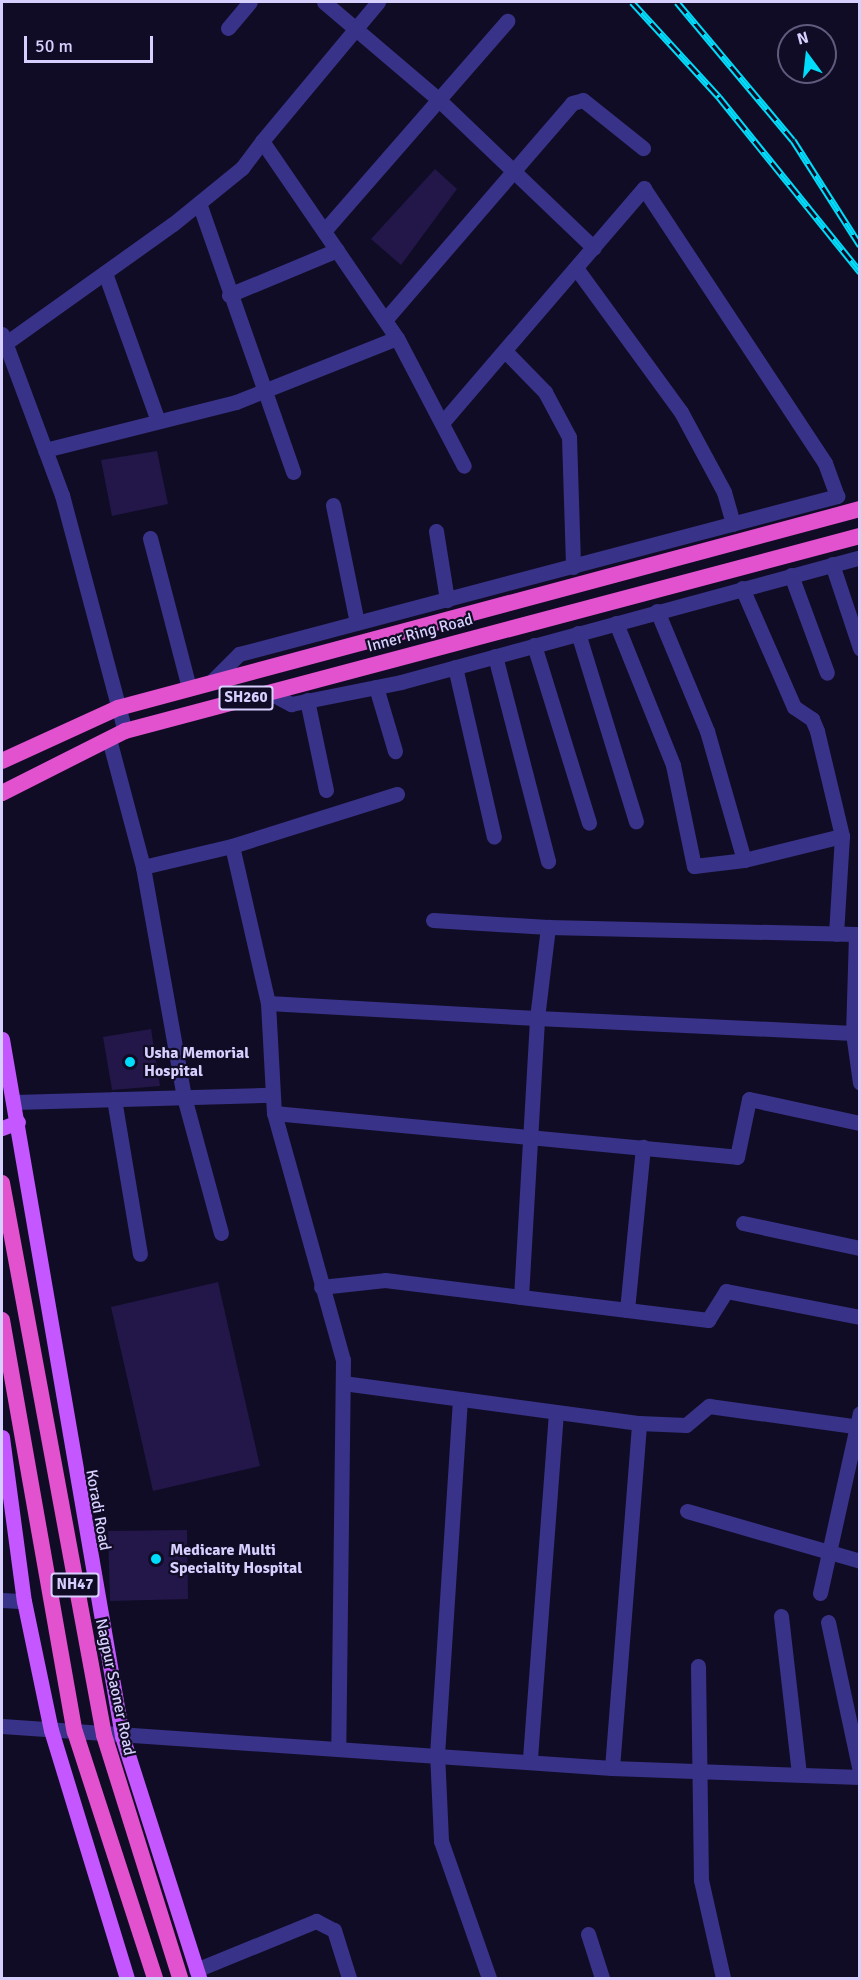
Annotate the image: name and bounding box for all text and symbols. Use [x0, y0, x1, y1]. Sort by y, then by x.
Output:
scale bar [27, 24, 156, 62]
north arrow [777, 24, 837, 84]
text: N [795, 27, 811, 50]
text: 50 m [35, 35, 73, 57]
street label: Inner Ring Road [365, 610, 475, 656]
road number: SH260 [218, 686, 274, 710]
place label: Usha Memorial Hospital [144, 1043, 249, 1081]
marker: Usha Memorial Hospital [121, 1053, 139, 1071]
street label: Koradi Road [81, 1468, 115, 1552]
place label: Medicare Multi Speciality Hospital [170, 1540, 302, 1578]
marker: Medicare Multi Speciality Hospital [147, 1550, 165, 1568]
road number: NH47 [50, 1573, 100, 1597]
street label: Nagpur Saoner Road [91, 1617, 139, 1757]

